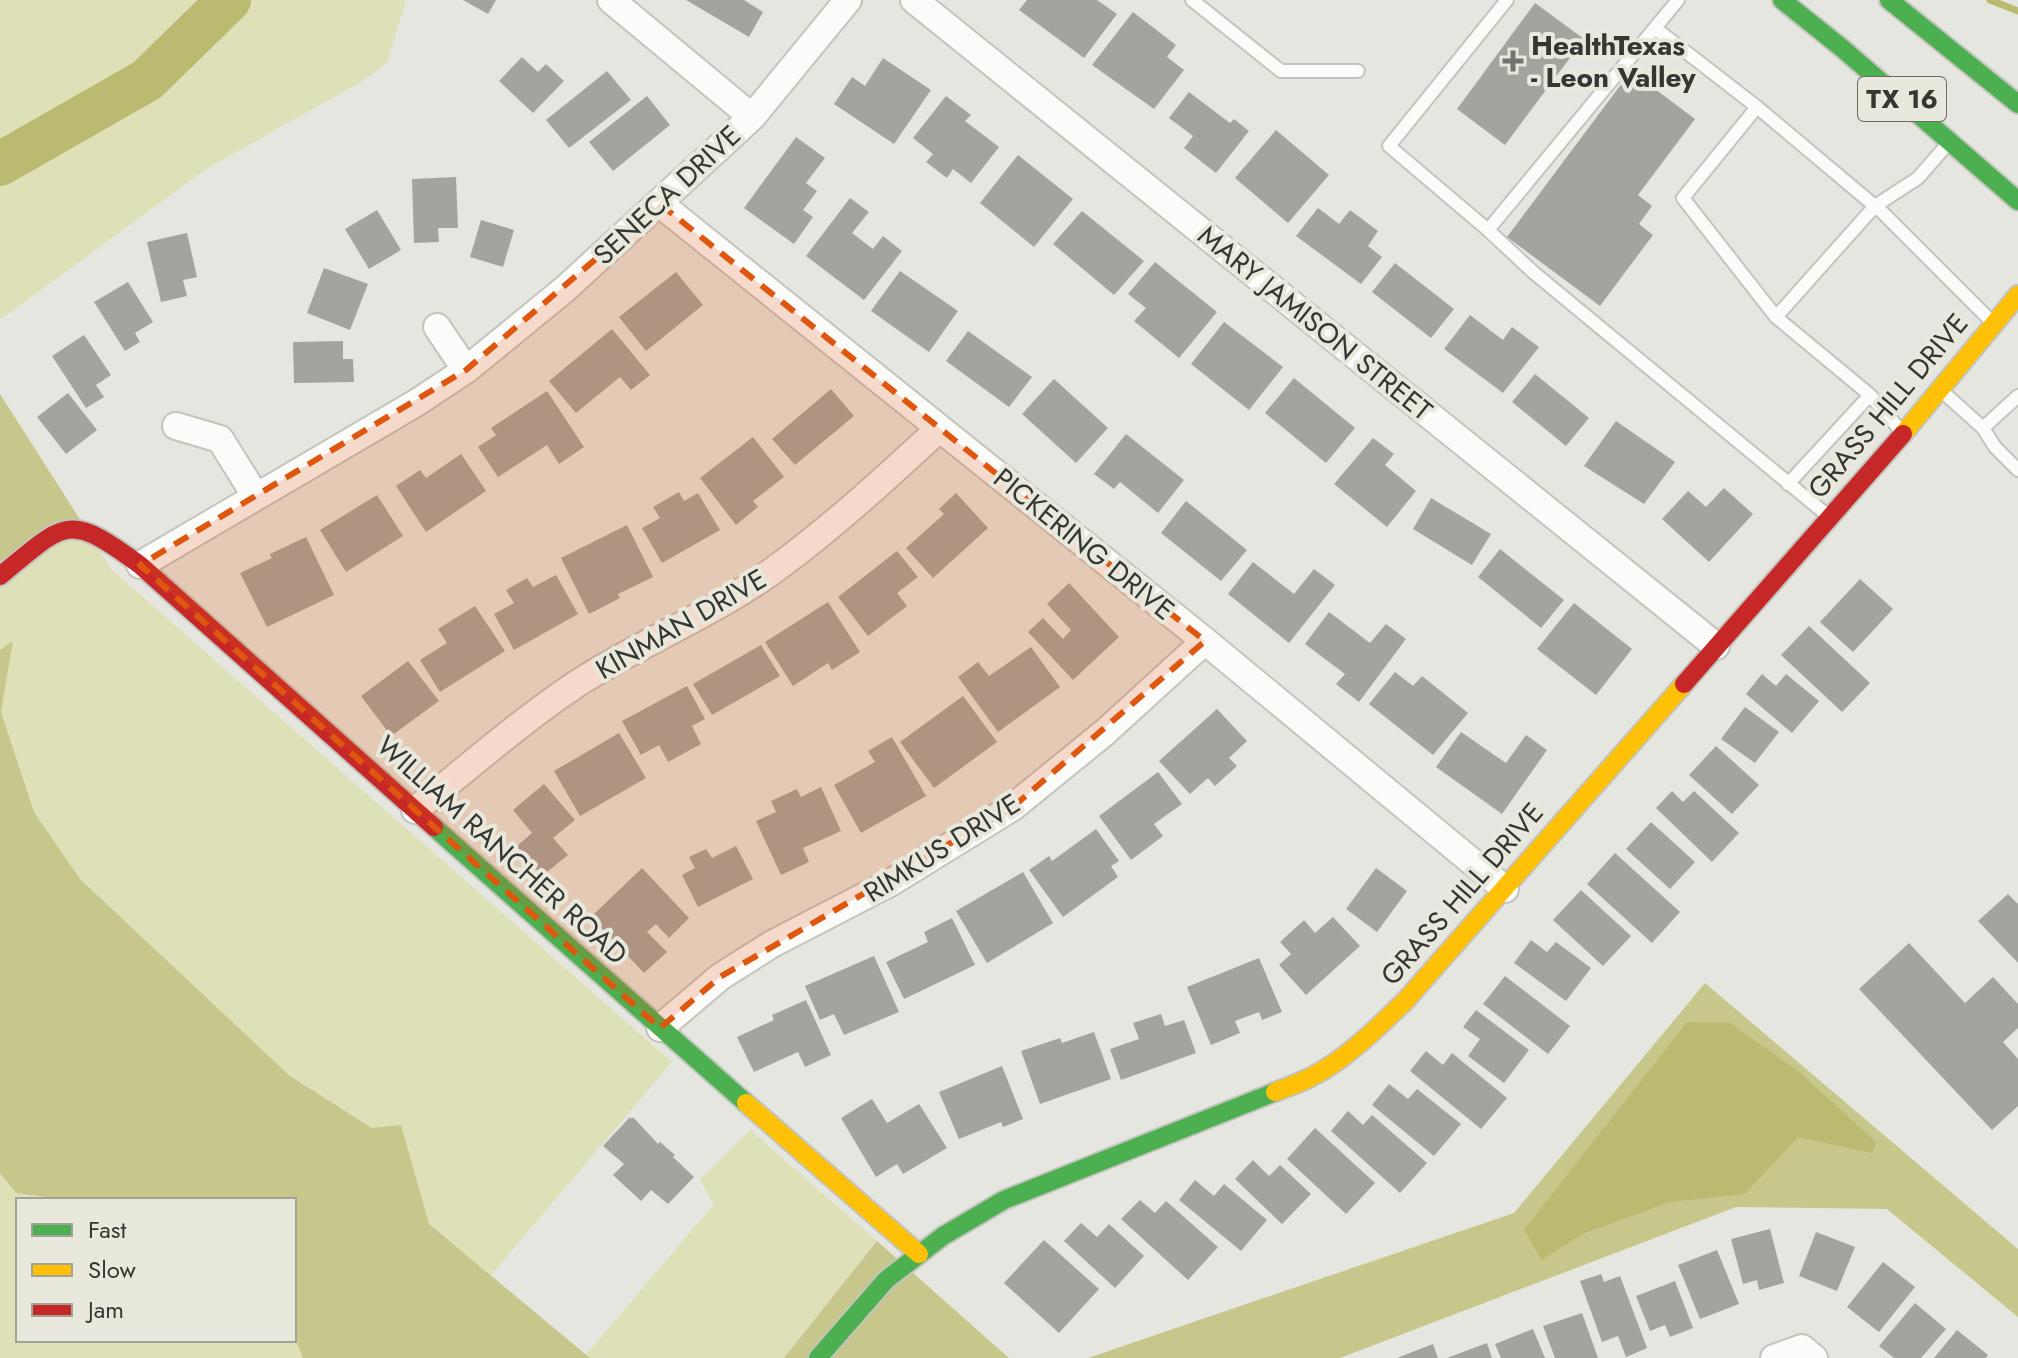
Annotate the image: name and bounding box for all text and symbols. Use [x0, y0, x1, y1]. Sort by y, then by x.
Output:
place label: HealthTexas - Leon Valley [1531, 25, 1696, 98]
marker: HealthTexas - Leon Valley [1502, 50, 1524, 72]
road number: TX 16 [1858, 77, 1946, 121]
street label: SENECA DRIVE [584, 116, 750, 274]
street label: MARY JAMISON STREET [1189, 215, 1441, 431]
street label: GRASS HILL DRIVE [1798, 304, 1978, 508]
street label: PICKERING DRIVE [985, 458, 1183, 630]
street label: KINMAN DRIVE [588, 558, 774, 690]
street label: WILLIAM RANCHER ROAD [367, 726, 637, 974]
street label: RIMKUS DRIVE [856, 784, 1028, 912]
street label: GRASS HILL DRIVE [1371, 793, 1553, 995]
legend [16, 1198, 296, 1342]
text: Fast [88, 1212, 126, 1247]
text: Slow [88, 1252, 136, 1287]
text: Jam [85, 1292, 124, 1327]

